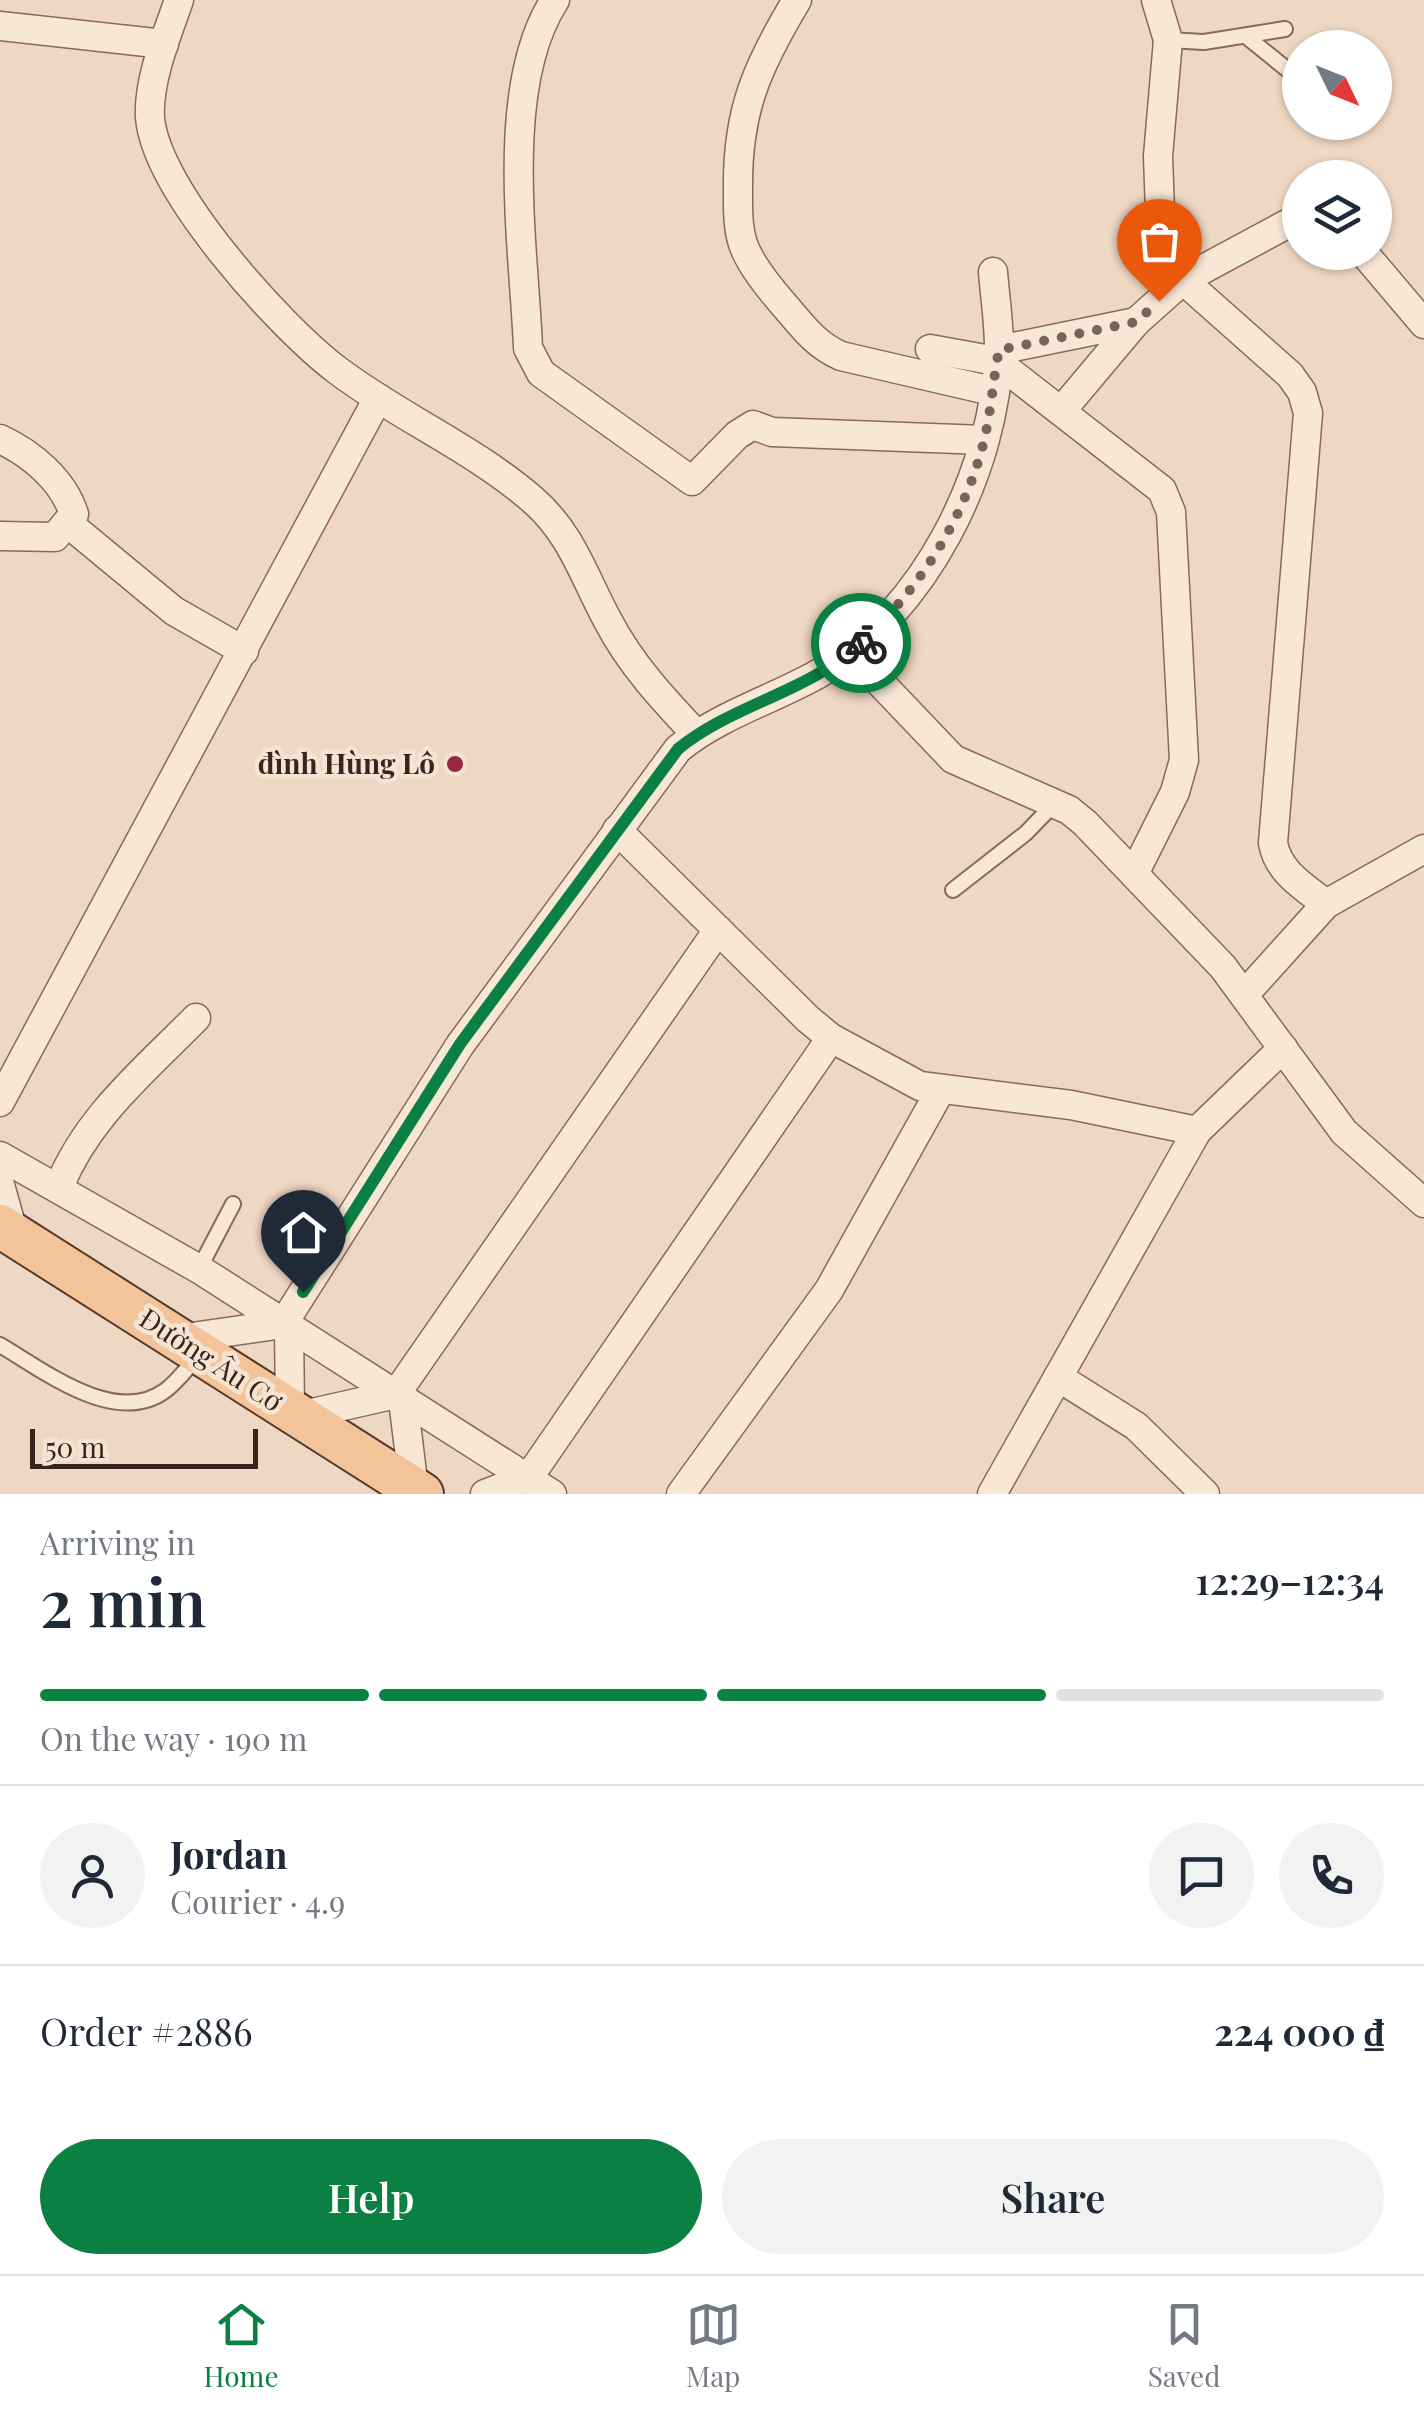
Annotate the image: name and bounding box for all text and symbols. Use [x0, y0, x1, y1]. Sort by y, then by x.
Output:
north arrow [1282, 30, 1392, 140]
map controls [1282, 30, 1392, 270]
button: layers [1282, 160, 1392, 270]
pin [1117, 199, 1202, 302]
icon: bag [1132, 214, 1187, 269]
courier [811, 593, 911, 693]
icon: bike [834, 616, 889, 671]
place label: đình Hùng Lô [258, 744, 435, 781]
marker: đình Hùng Lô [444, 753, 466, 775]
pin [261, 1190, 346, 1293]
icon: home [276, 1205, 331, 1260]
street label: Đường Âu Cơ [133, 1299, 291, 1419]
scale bar [30, 1424, 258, 1468]
text: 50 m [45, 1428, 105, 1465]
text: Arriving in [40, 1520, 195, 1563]
text: 12:29–12:34 [1195, 1554, 1384, 1605]
text: 2 min [40, 1557, 206, 1643]
text: On the way · 190 m [40, 1716, 307, 1759]
button: person [40, 1823, 145, 1928]
button: chat [1149, 1823, 1254, 1928]
button: phone [1279, 1823, 1384, 1928]
text: Jordan [170, 1828, 288, 1879]
text: Courier · 4.9 [170, 1879, 345, 1922]
text: Order #2886 [40, 2005, 253, 2056]
text: 224 000 ₫ [1214, 2005, 1384, 2056]
button: Help [40, 2139, 702, 2254]
button: Share [722, 2139, 1384, 2254]
tab: Home [204, 2297, 279, 2394]
tab: Map [686, 2297, 741, 2394]
tab: Saved [1148, 2297, 1220, 2394]

